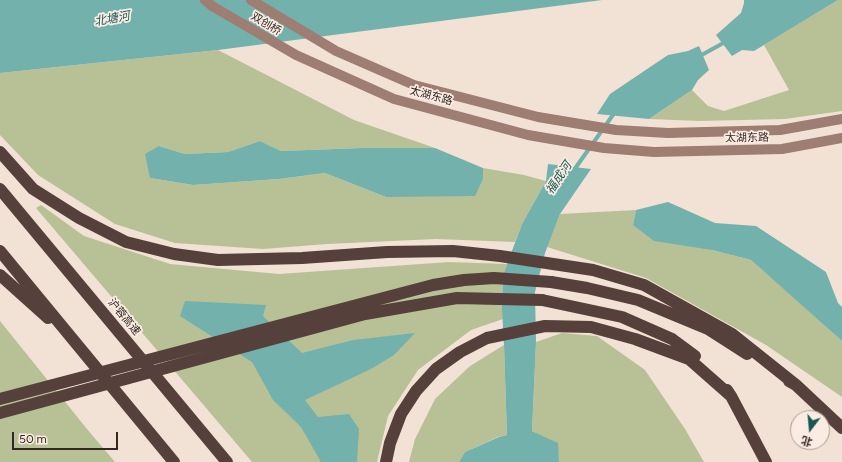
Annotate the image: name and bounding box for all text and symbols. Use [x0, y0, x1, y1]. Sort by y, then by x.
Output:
water label: 北塘河 [93, 9, 131, 29]
street label: 双创桥 [248, 10, 284, 38]
street label: 太湖东路 [408, 84, 454, 108]
street label: 太湖东路 [725, 131, 769, 145]
water label: 福成河 [543, 159, 575, 197]
street label: 沪蓉高速 [105, 296, 143, 338]
north arrow [790, 410, 830, 450]
scale bar [14, 424, 120, 450]
text: 50 m [19, 432, 47, 446]
text: 北 [800, 433, 814, 449]

